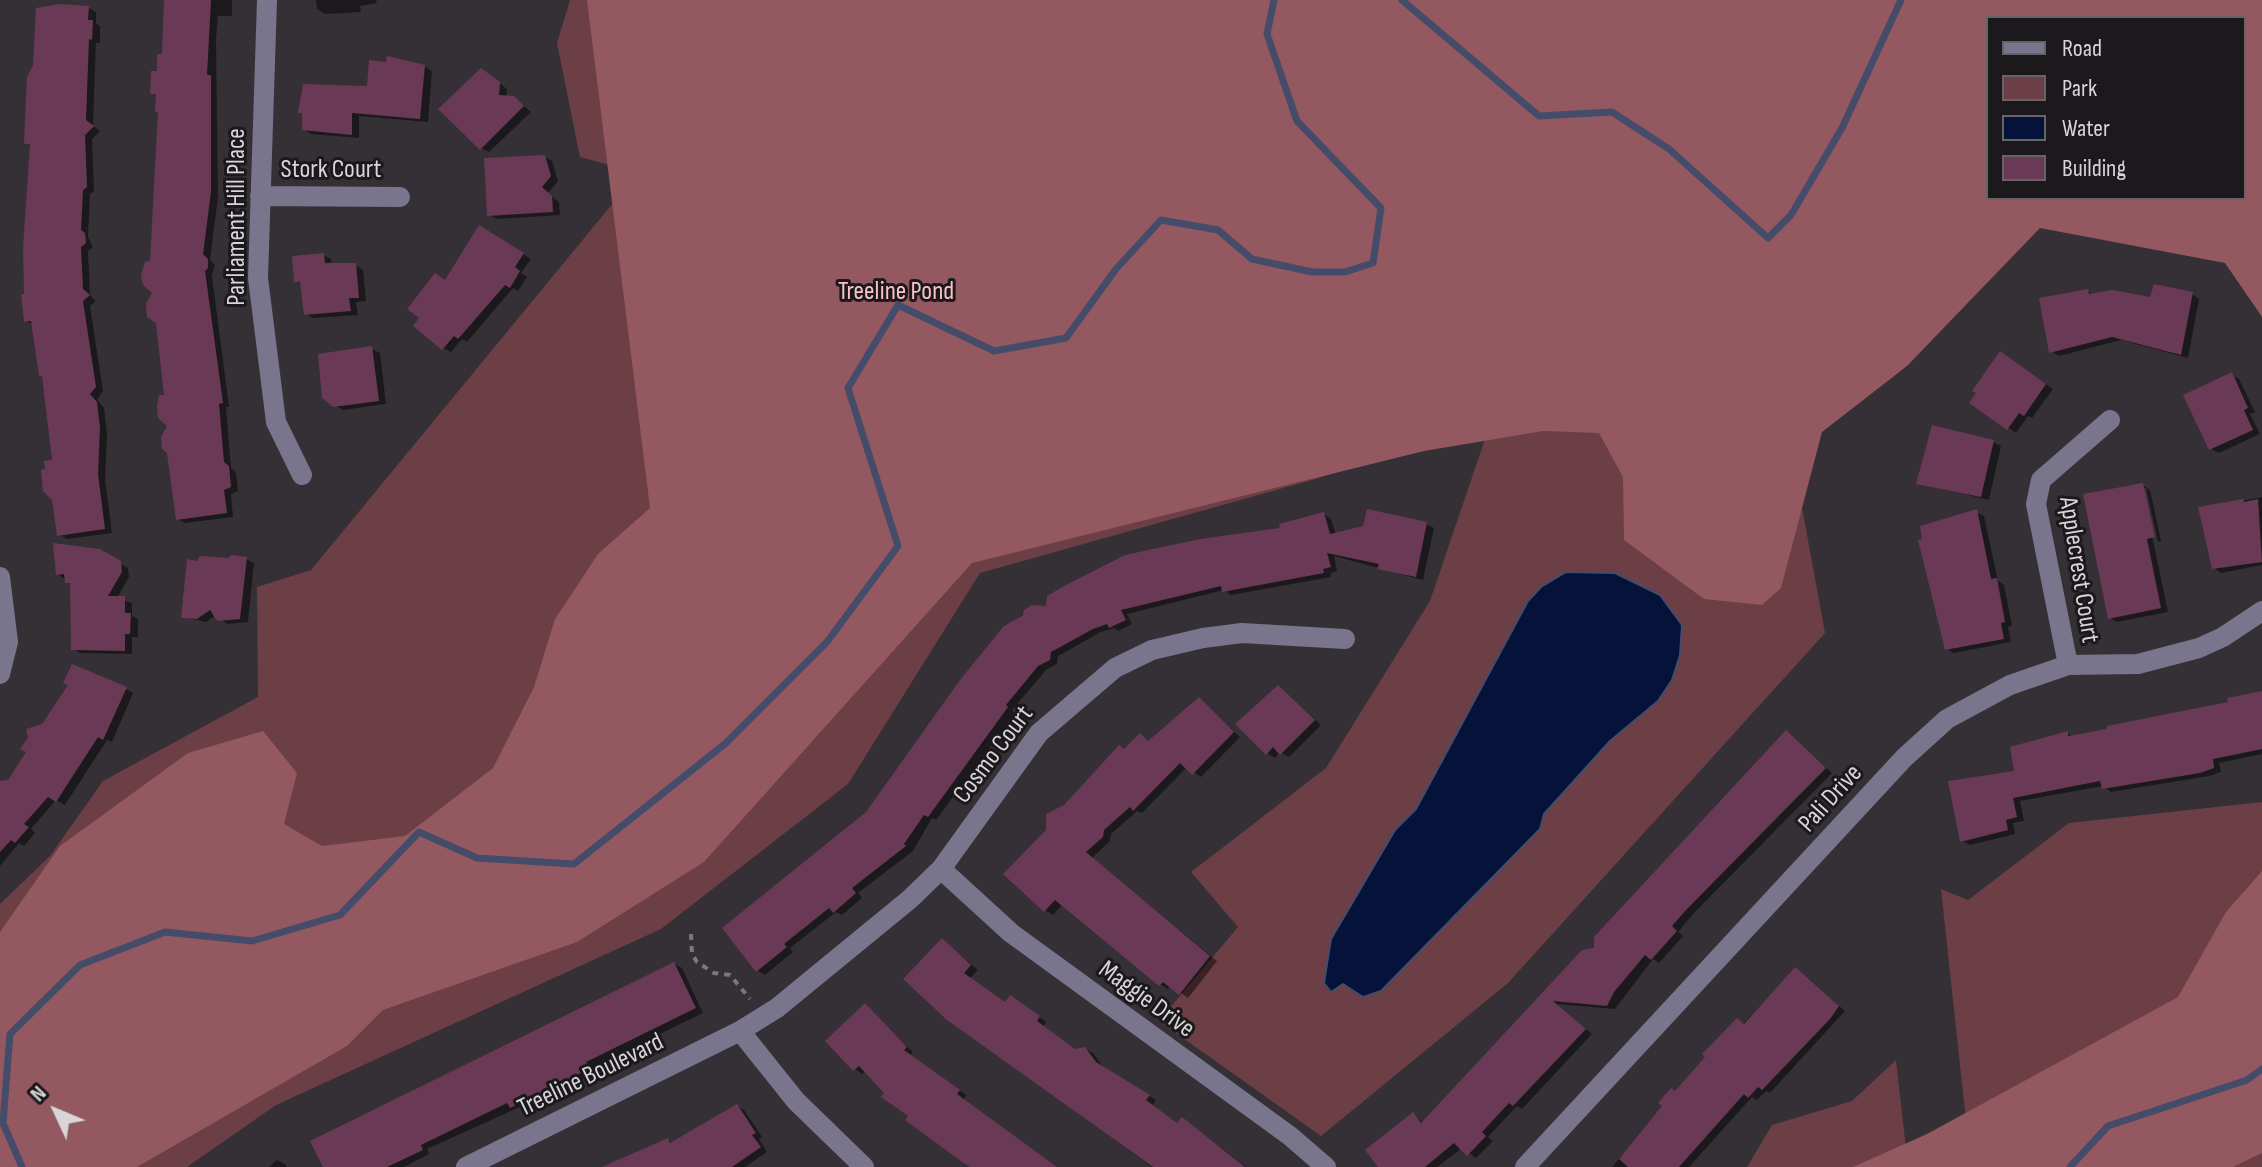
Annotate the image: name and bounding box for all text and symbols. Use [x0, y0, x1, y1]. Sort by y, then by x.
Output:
legend [1986, 16, 2246, 200]
text: Road [2062, 34, 2102, 63]
text: Park [2062, 74, 2097, 103]
text: Water [2062, 114, 2110, 143]
street label: Parliament Hill Place [221, 128, 253, 306]
street label: Stork Court [281, 154, 381, 186]
text: Building [2062, 154, 2126, 183]
park label: Treeline Pond [838, 276, 954, 308]
street label: Applecrest Court [2051, 495, 2105, 645]
street label: Cosmo Court [947, 700, 1041, 810]
street label: Pali Drive [1793, 759, 1869, 839]
street label: Maggie Drive [1092, 955, 1200, 1045]
street label: Treeline Boulevard [513, 1027, 669, 1125]
north arrow [16, 1071, 96, 1151]
text: N [25, 1080, 52, 1108]

